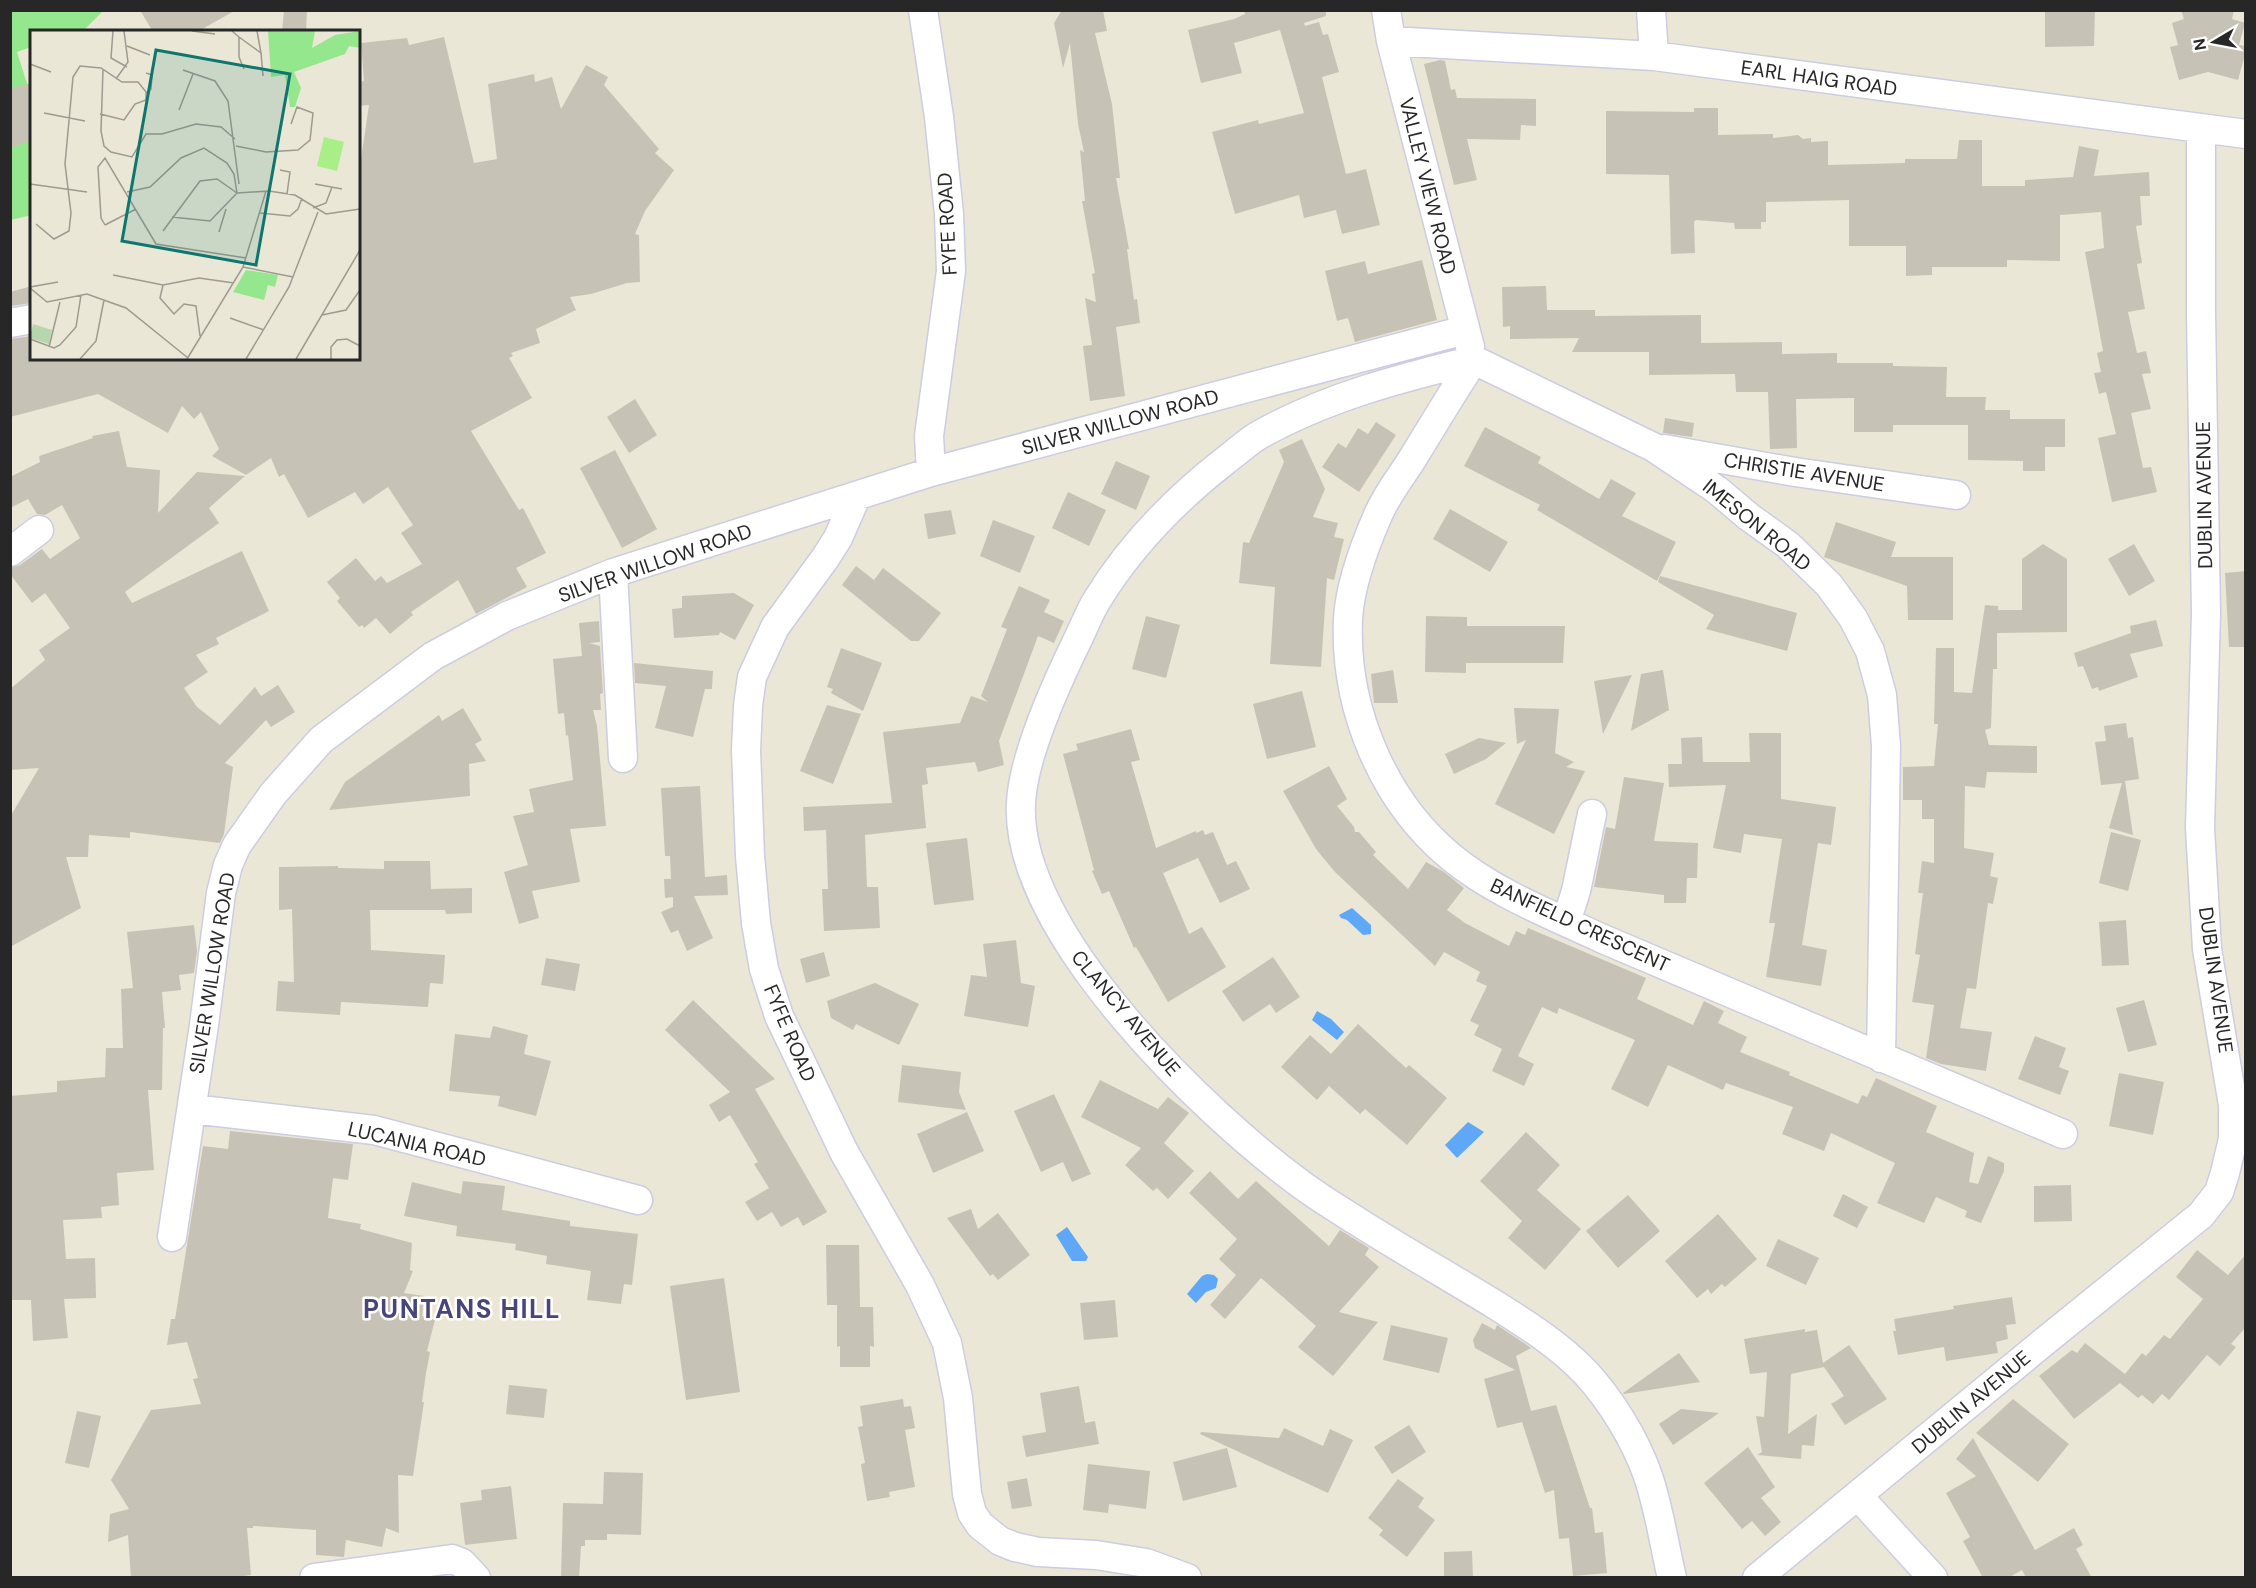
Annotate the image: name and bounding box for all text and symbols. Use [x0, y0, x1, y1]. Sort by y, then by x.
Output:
north arrow [2184, 12, 2244, 72]
inset map [30, 30, 360, 360]
text: N [2188, 37, 2211, 52]
street label: EARL HAIG ROAD [1739, 54, 1899, 102]
street label: VALLEY VIEW ROAD [1393, 95, 1463, 277]
street label: FYFE ROAD [931, 172, 963, 276]
street label: SILVER WILLOW ROAD [1019, 383, 1221, 461]
street label: DUBLIN AVENUE [2190, 421, 2218, 569]
street label: CHRISTIE AVENUE [1722, 446, 1886, 498]
street label: IMESON ROAD [1697, 473, 1817, 577]
street label: SILVER WILLOW ROAD [555, 518, 755, 608]
street label: SILVER WILLOW ROAD [183, 871, 241, 1075]
street label: BANFIELD CRESCENT [1486, 872, 1674, 978]
street label: DUBLIN AVENUE [2193, 905, 2239, 1055]
street label: CLANCY AVENUE [1066, 945, 1186, 1081]
street label: FYFE ROAD [758, 981, 822, 1085]
street label: LUCANIA ROAD [345, 1115, 489, 1173]
district label: PUNTANS HILL [363, 1292, 561, 1326]
street label: DUBLIN AVENUE [1906, 1345, 2036, 1459]

